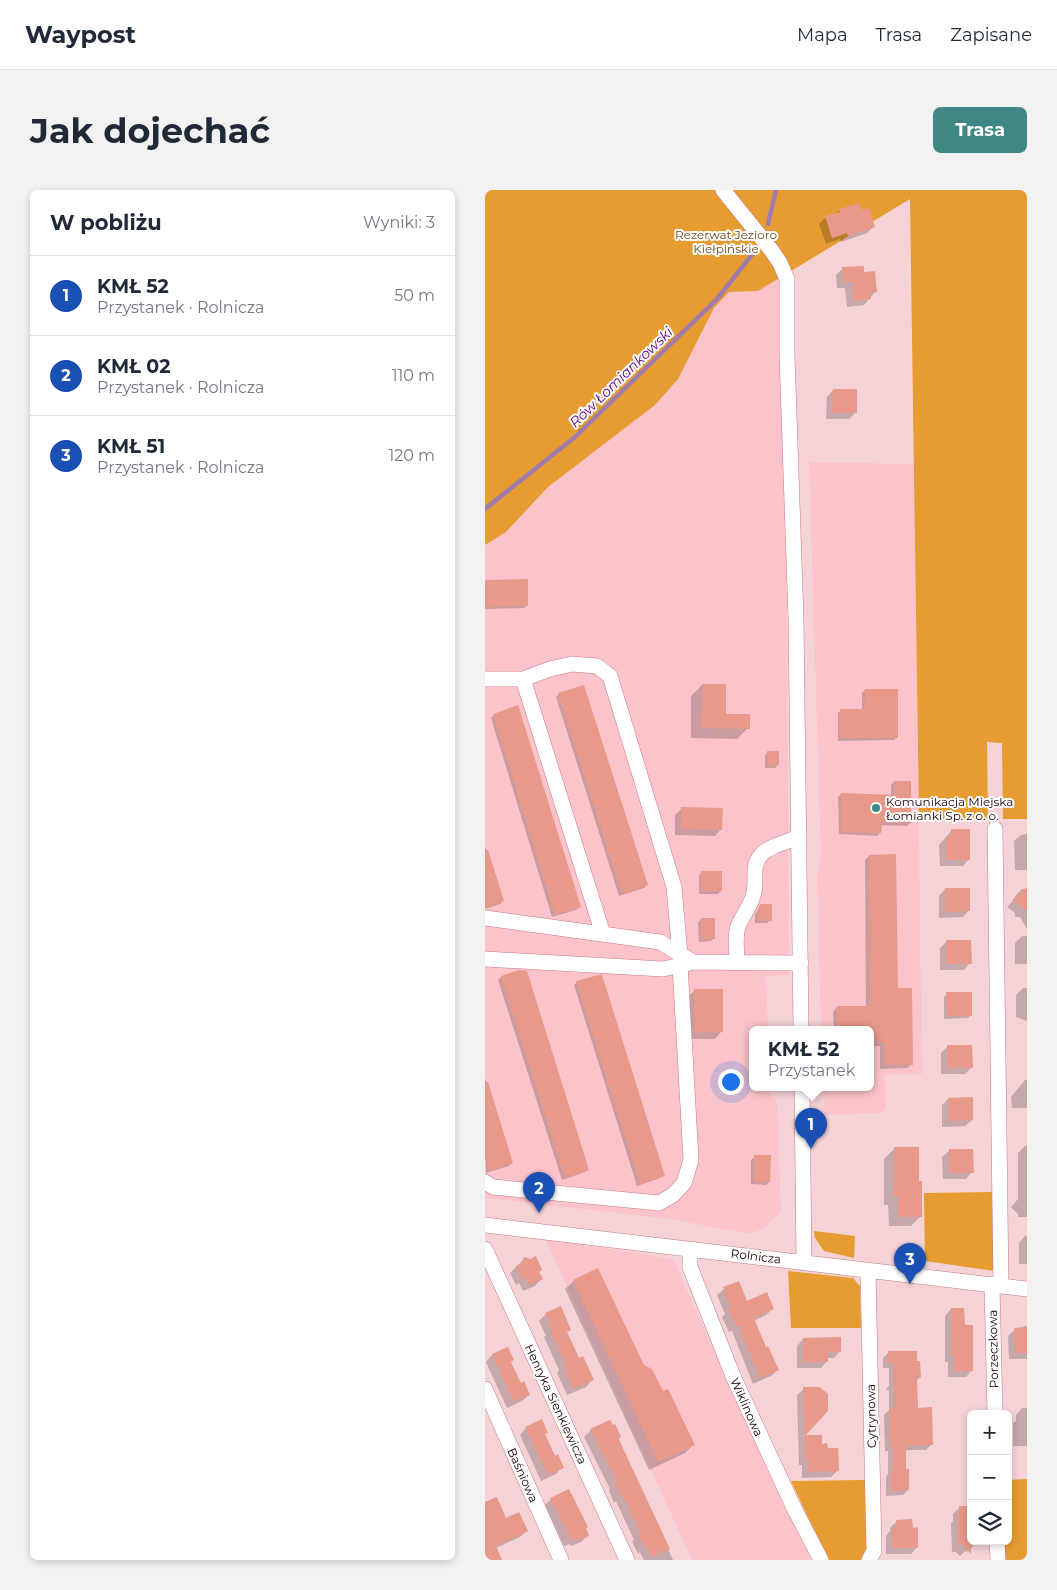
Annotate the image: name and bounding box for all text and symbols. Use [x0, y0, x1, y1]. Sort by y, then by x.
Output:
text: Waypost [25, 20, 136, 49]
text: Mapa [797, 24, 848, 46]
text: Trasa [876, 24, 922, 46]
text: Zapisane [950, 24, 1032, 46]
button: Trasa [933, 107, 1027, 153]
text: Jak dojechać [30, 109, 270, 152]
text: W pobliżu [50, 210, 162, 235]
text: Wyniki: 3 [363, 213, 435, 232]
park label: Rezerwat Jezioro Kiełpińskie [675, 227, 777, 256]
text: KMŁ 52 [97, 275, 169, 298]
text: 1 [63, 286, 69, 305]
text: 50 m [394, 286, 435, 305]
text: Przystanek · Rolnicza [97, 298, 264, 317]
water label: Rów Łomiankowski [565, 323, 677, 431]
text: KMŁ 02 [97, 355, 170, 378]
text: 2 [61, 366, 71, 385]
text: 110 m [392, 366, 435, 385]
text: Przystanek · Rolnicza [97, 378, 264, 397]
text: KMŁ 51 [97, 435, 165, 458]
text: 3 [61, 446, 71, 465]
text: 120 m [388, 446, 435, 465]
text: Przystanek · Rolnicza [97, 458, 264, 477]
place label: Komunikacja Miejska Łomianki Sp. z o. o. [886, 794, 1013, 823]
marker: Komunikacja Miejska Łomianki Sp. z o. o. [870, 802, 882, 814]
popup [749, 1026, 874, 1091]
text: KMŁ 52 [768, 1038, 840, 1061]
text: Przystanek [768, 1061, 855, 1080]
your location [718, 1069, 744, 1095]
pin: 1 [795, 1108, 827, 1149]
pin: 2 [523, 1172, 555, 1213]
pin: 3 [894, 1243, 926, 1284]
street label: Rolnicza [730, 1245, 782, 1267]
street label: Porzeczkowa [985, 1310, 1001, 1388]
street label: Henryka Sienkiewicza [522, 1342, 590, 1466]
street label: Wiklinowa [727, 1375, 767, 1439]
street label: Cytrynowa [863, 1384, 879, 1448]
map controls [967, 1410, 1012, 1545]
button: + [967, 1410, 1012, 1455]
street label: Baśniowa [504, 1445, 542, 1505]
button: − [967, 1455, 1012, 1500]
button: layers [967, 1500, 1012, 1545]

